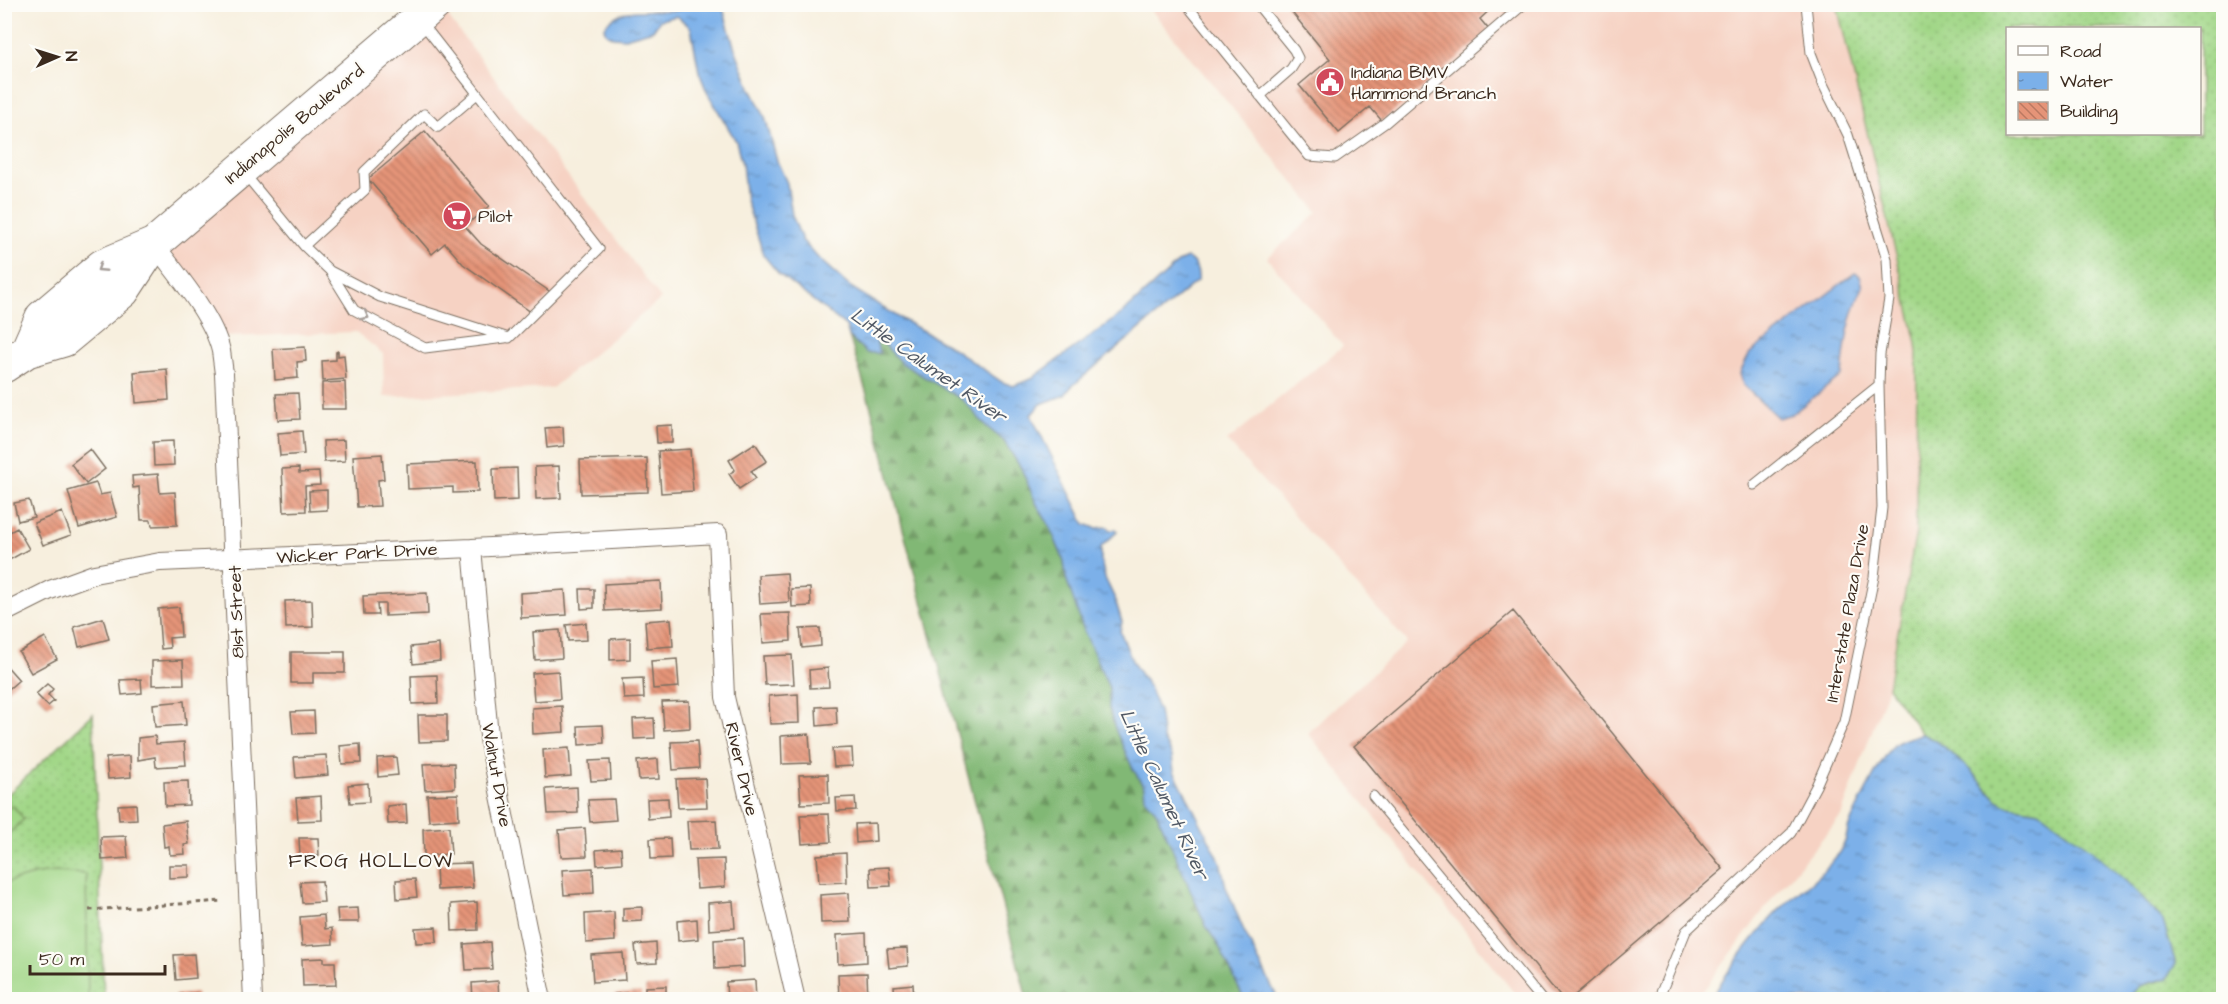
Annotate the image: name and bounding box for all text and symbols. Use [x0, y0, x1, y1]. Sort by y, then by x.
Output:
north arrow [27, 27, 87, 87]
legend [2006, 27, 2201, 135]
text: Road [2060, 39, 2101, 64]
text: N [60, 51, 82, 62]
street label: Indianapolis Boulevard [219, 58, 369, 190]
place label: Indiana BMV Hammond Branch [1351, 60, 1496, 106]
public building icon: Indiana BMV Hammond Branch [1314, 66, 1346, 98]
text: Water [2060, 69, 2113, 94]
text: Building [2060, 99, 2118, 125]
supermarket icon: Pilot [441, 200, 473, 232]
place label: Pilot [478, 204, 513, 229]
one-way arrow [97, 261, 108, 272]
water label: Little Calumet River [845, 301, 1014, 431]
one-way arrow [359, 309, 369, 320]
street label: Interstate Plaza Drive [1820, 522, 1876, 704]
street label: Wicker Park Drive [276, 537, 438, 570]
street label: 81st Street [222, 564, 251, 659]
water label: Little Calumet River [1112, 705, 1217, 886]
street label: River Drive [719, 720, 764, 819]
street label: Walnut Drive [475, 721, 518, 829]
district label: FROG HOLLOW [288, 847, 454, 875]
scale bar [30, 938, 165, 976]
text: 50 m [39, 947, 84, 972]

